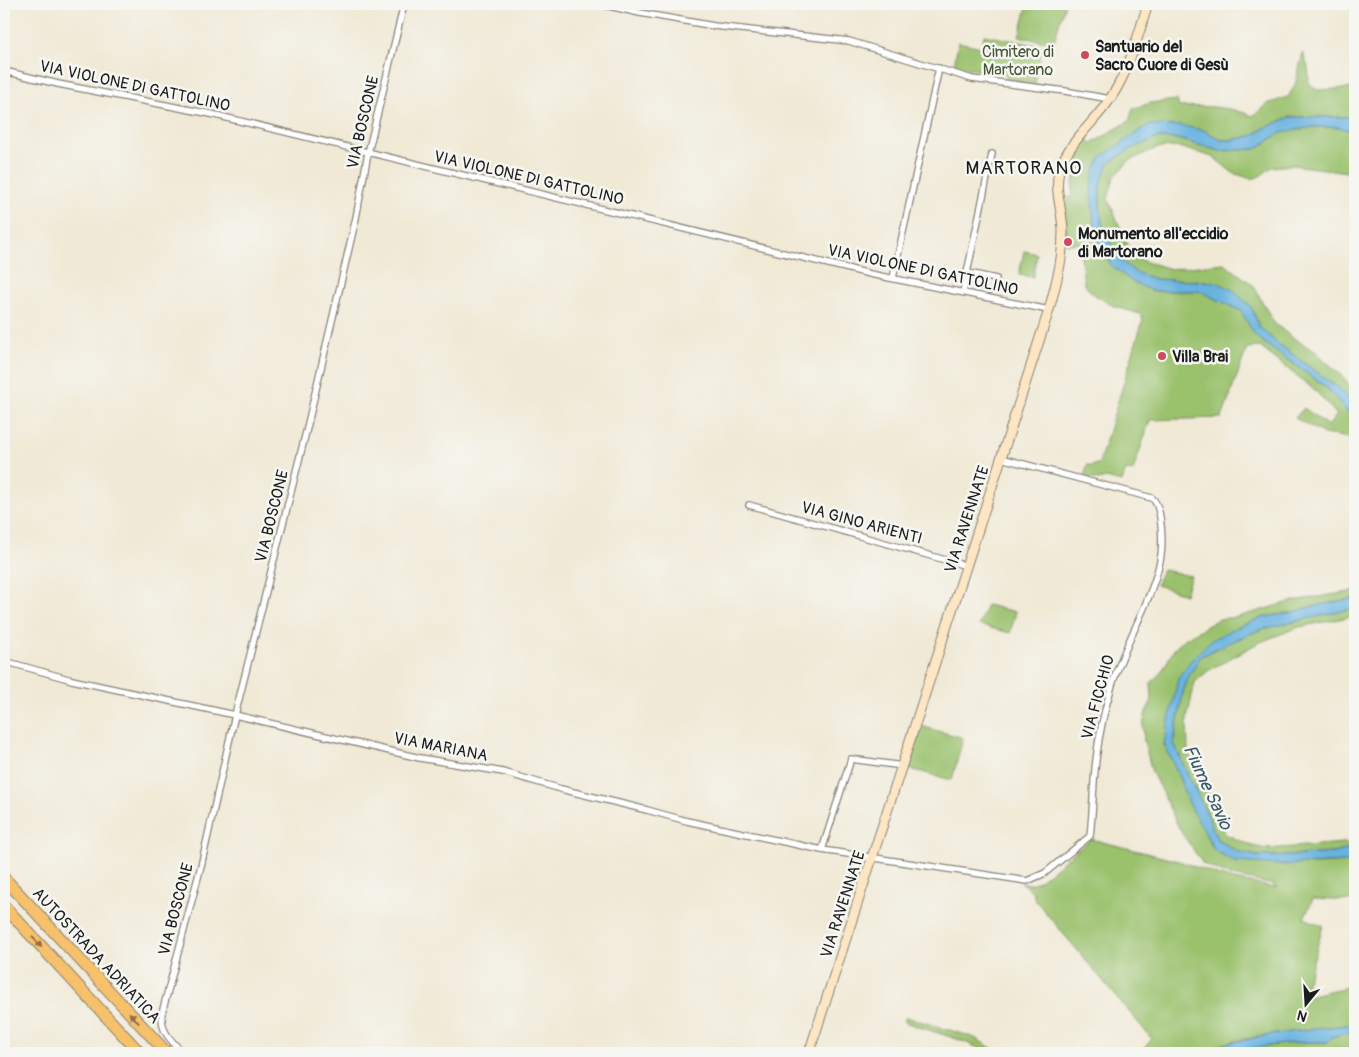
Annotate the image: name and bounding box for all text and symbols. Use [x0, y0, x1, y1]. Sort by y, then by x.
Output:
place label: Santuario del Sacro Cuore di Gesù [1095, 37, 1229, 75]
park label: Cimitero di Martorano [982, 42, 1054, 80]
marker: Santuario del Sacro Cuore di Gesù [1079, 49, 1091, 61]
street label: VIA VIOLONE DI GATTOLINO [38, 56, 232, 116]
street label: VIA BOSCONE [343, 74, 383, 171]
street label: VIA VIOLONE DI GATTOLINO [432, 146, 626, 210]
district label: MARTORANO [966, 156, 1082, 180]
place label: Monumento all'eccidio di Martorano [1078, 224, 1229, 262]
marker: Monumento all'eccidio di Martorano [1062, 236, 1074, 248]
street label: VIA VIOLONE DI GATTOLINO [826, 240, 1020, 300]
place label: Villa Brai [1172, 347, 1228, 367]
marker: Villa Brai [1156, 350, 1168, 362]
street label: VIA RAVENNATE [940, 463, 994, 576]
street label: VIA BOSCONE [251, 468, 293, 565]
street label: VIA GINO ARIENTI [799, 497, 924, 549]
street label: VIA FICCHIO [1077, 653, 1119, 742]
street label: VIA MARIANA [392, 728, 489, 766]
water label: Fiume Savio [1178, 741, 1238, 835]
street label: VIA RAVENNATE [816, 848, 870, 961]
street label: VIA BOSCONE [154, 861, 198, 958]
street label: AUTOSTRADA ADRIATICA [28, 884, 165, 1028]
one-way arrow [31, 935, 43, 947]
north arrow [1282, 980, 1332, 1030]
text: N [1295, 1006, 1309, 1025]
one-way arrow [128, 1012, 140, 1024]

